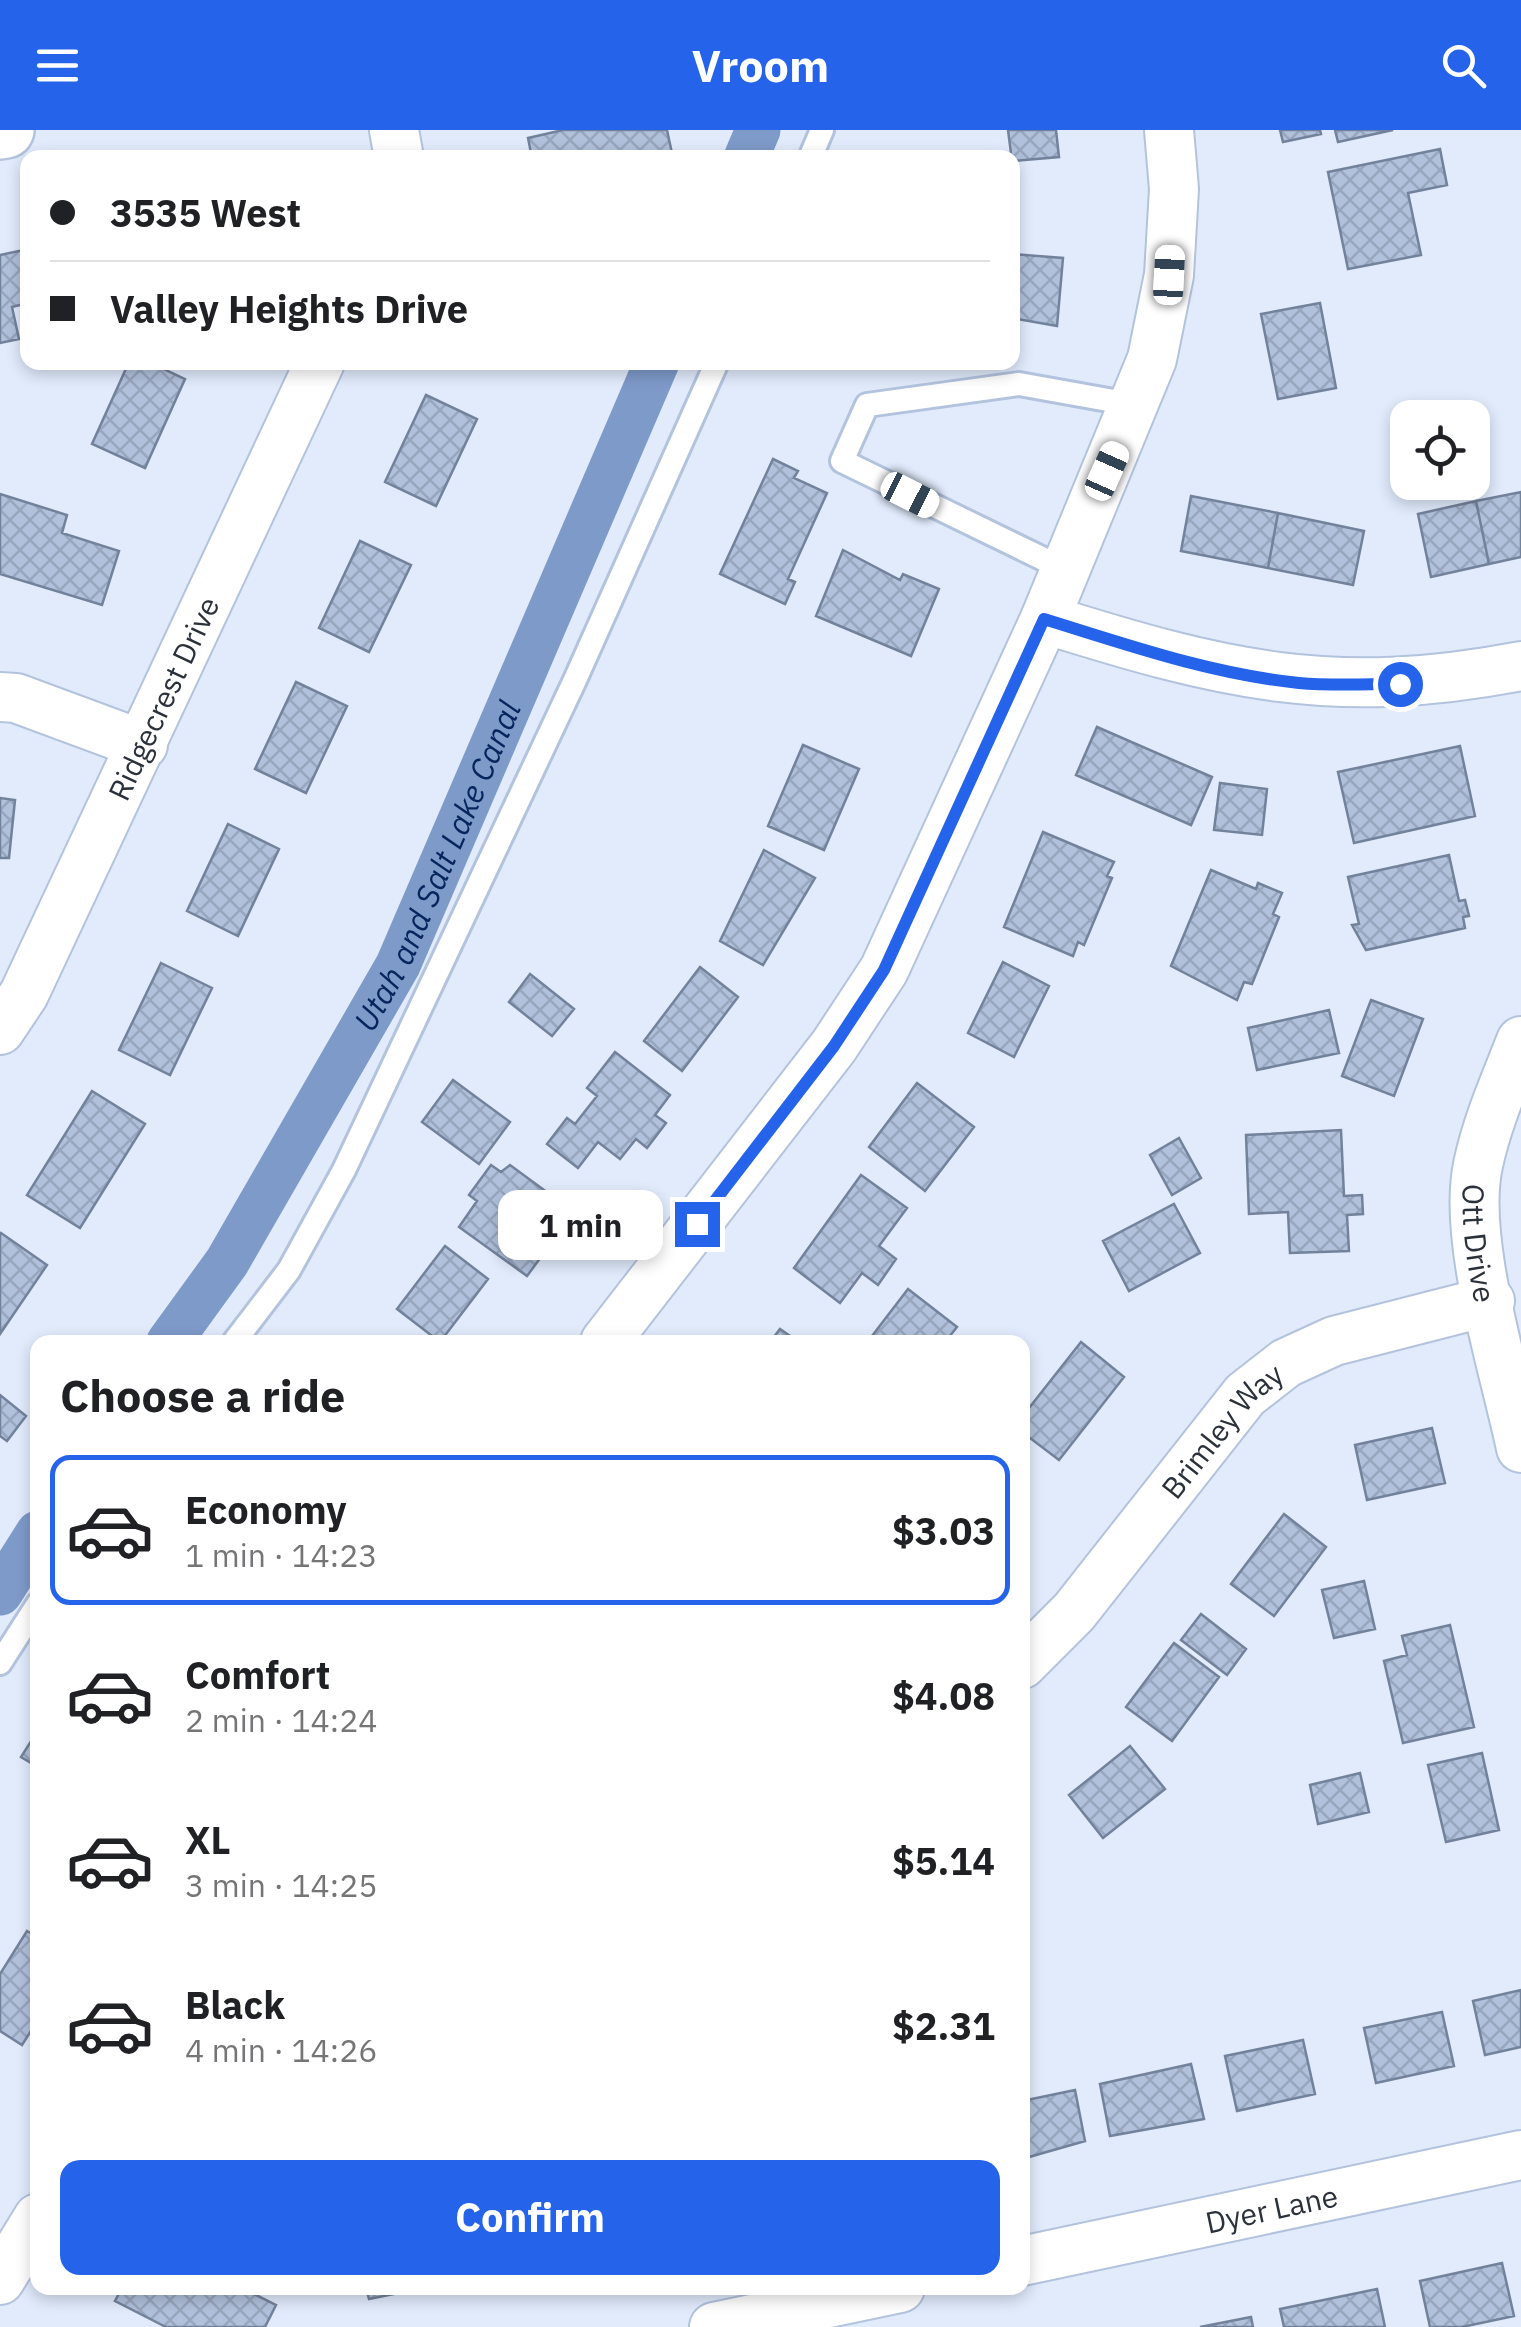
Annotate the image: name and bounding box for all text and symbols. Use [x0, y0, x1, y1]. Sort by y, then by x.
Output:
text: Vroom [692, 36, 829, 94]
icon: menu [30, 38, 85, 93]
icon: search [1436, 38, 1491, 93]
text: 3535 West [110, 188, 301, 237]
car [1152, 244, 1186, 306]
text: Valley Heights Drive [110, 284, 468, 333]
map controls [1390, 400, 1490, 500]
button: locate [1390, 400, 1490, 500]
car [1081, 437, 1133, 505]
car [876, 468, 944, 522]
street label: Ridgecrest Drive [98, 590, 227, 806]
route start [1378, 662, 1423, 707]
water label: Utah and Salt Lake Canal [344, 694, 530, 1038]
street label: Ott Drive [1455, 1183, 1506, 1306]
callout: 1 min [497, 1189, 662, 1259]
route end [675, 1202, 720, 1247]
text: 1 min [539, 1204, 622, 1246]
street label: Brimley Way [1152, 1354, 1290, 1506]
text: Choose a ride [60, 1366, 345, 1424]
icon: car [65, 1485, 155, 1575]
text: Economy [185, 1485, 347, 1534]
text: $3.03 [892, 1506, 995, 1555]
text: 1 min · 14:23 [185, 1534, 378, 1576]
icon: car [65, 1650, 155, 1740]
text: Comfort [185, 1650, 330, 1699]
text: $4.08 [892, 1671, 995, 1720]
text: 2 min · 14:24 [185, 1699, 378, 1741]
icon: car [65, 1815, 155, 1905]
text: XL [185, 1815, 231, 1864]
text: $5.14 [892, 1836, 995, 1885]
text: 3 min · 14:25 [185, 1864, 378, 1906]
icon: car [65, 1980, 155, 2070]
text: Black [185, 1980, 285, 2029]
text: $2.31 [892, 2001, 995, 2050]
text: 4 min · 14:26 [185, 2029, 378, 2071]
button: Confirm [60, 2160, 1000, 2275]
street label: Dyer Lane [1202, 2175, 1341, 2241]

